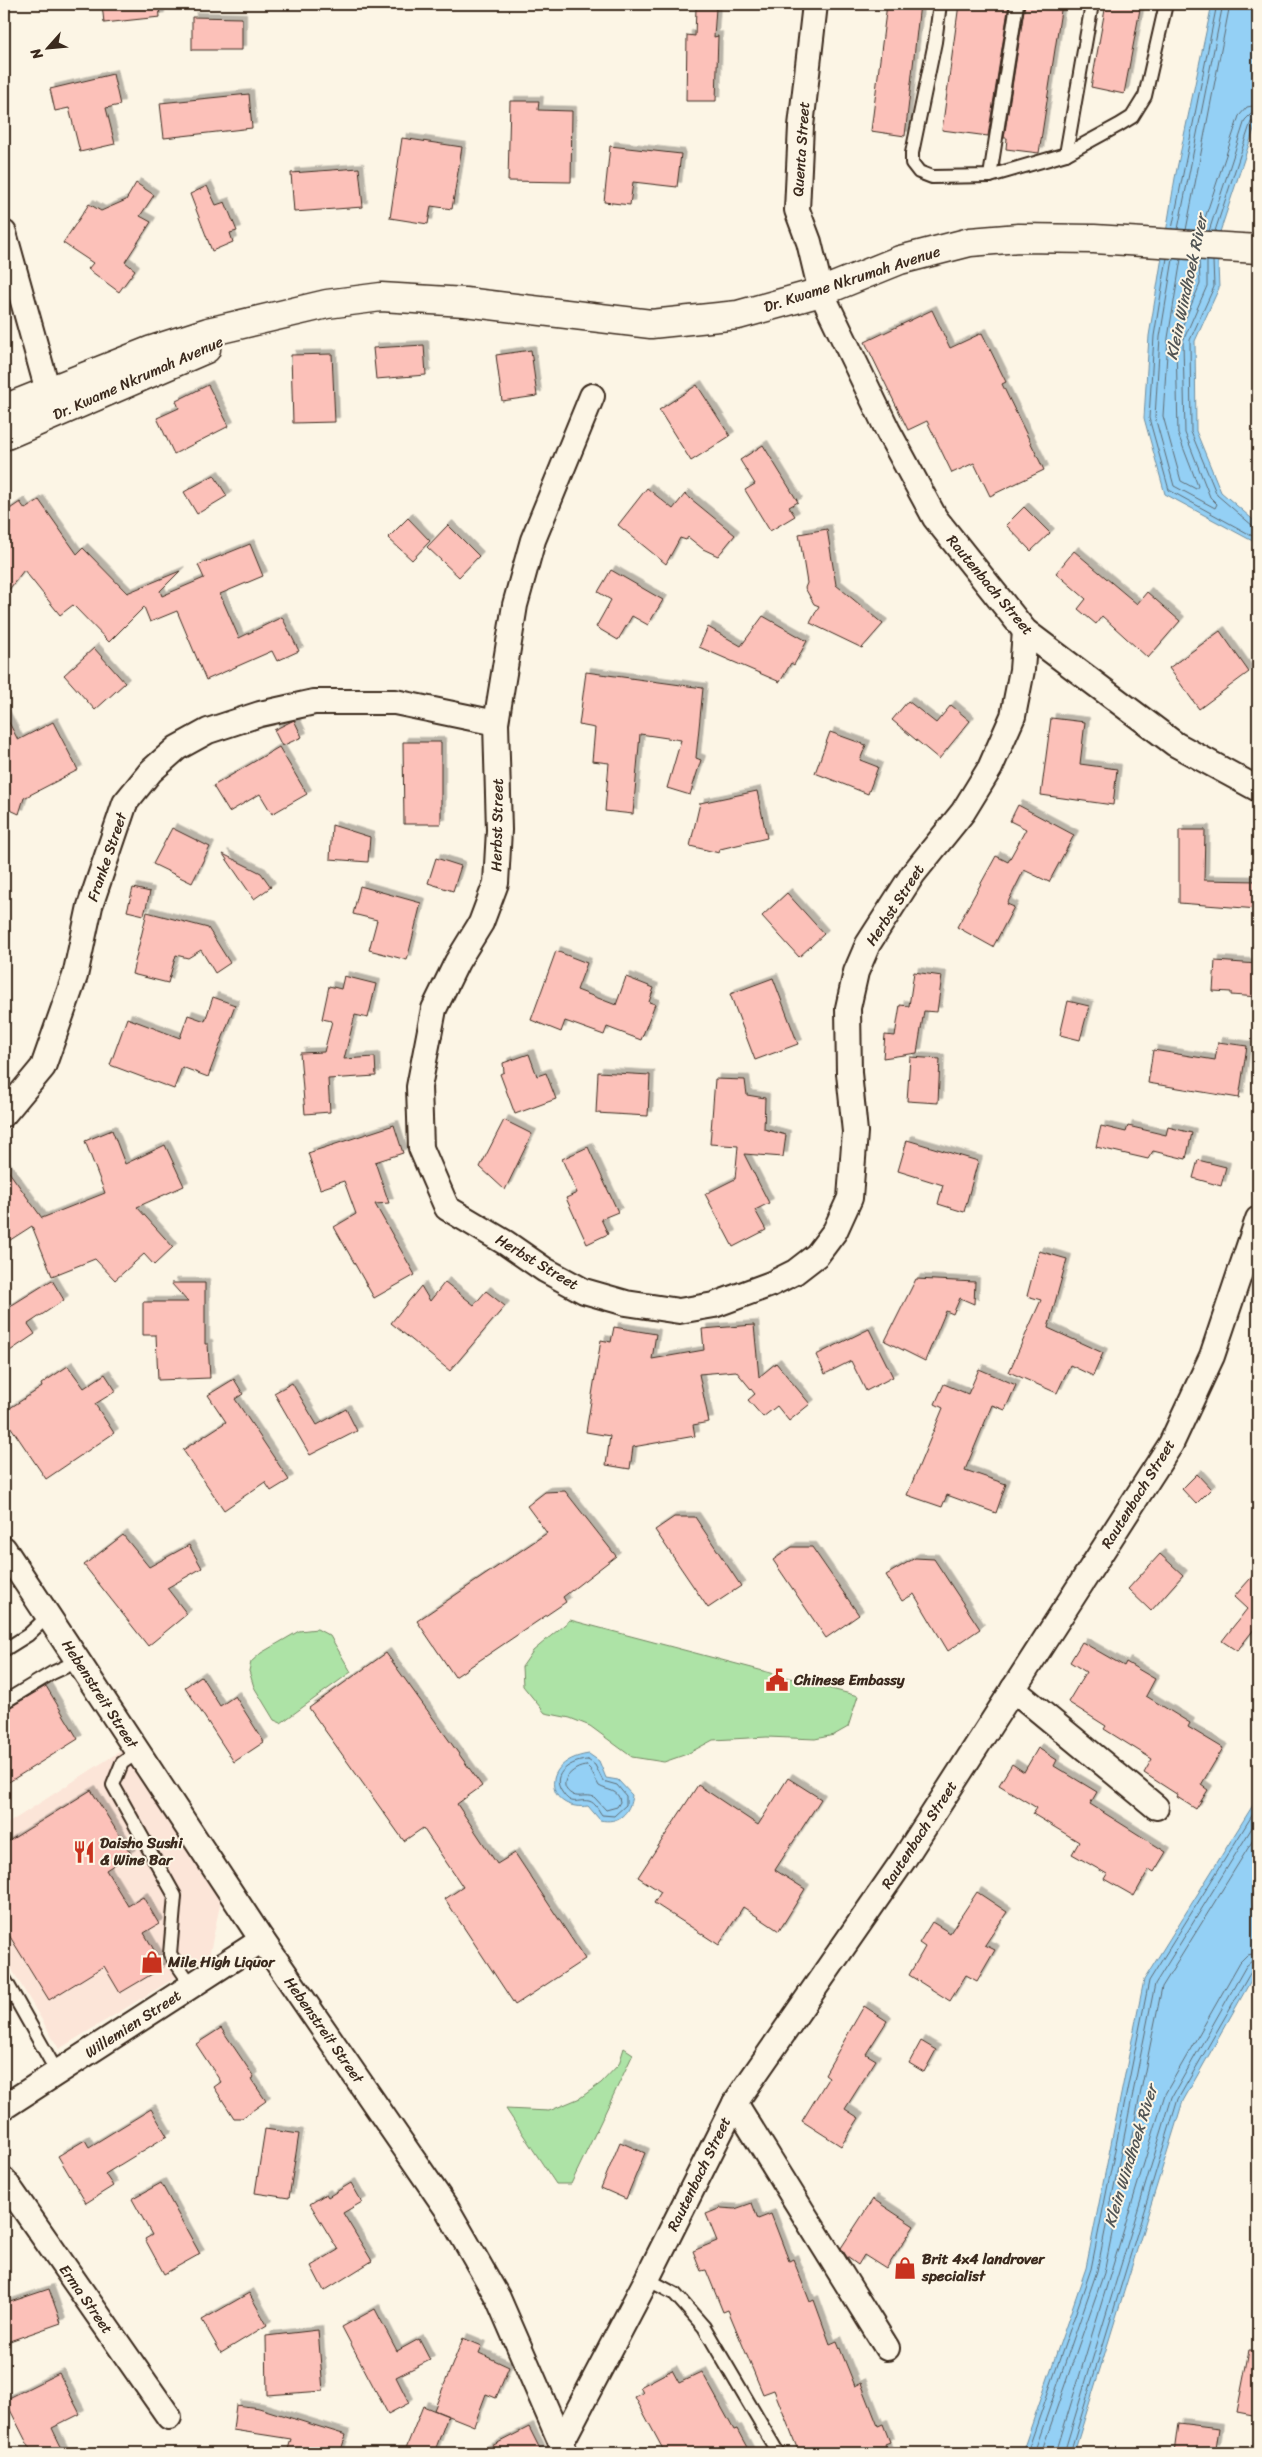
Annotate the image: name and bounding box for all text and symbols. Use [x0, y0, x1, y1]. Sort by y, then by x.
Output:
north arrow [22, 22, 72, 72]
text: N [23, 43, 51, 65]
street label: Quenta Street [785, 100, 817, 197]
water label: Klein Windhoek River [1157, 209, 1217, 362]
street label: Dr. Kwame Nkrumah Avenue [760, 238, 944, 320]
street label: Dr. Kwame Nkrumah Avenue [48, 329, 228, 427]
street label: Rautenbach Street [940, 529, 1040, 642]
street label: Herbst Street [483, 778, 511, 872]
street label: Franke Street [80, 808, 135, 905]
street label: Herbst Street [859, 858, 932, 951]
street label: Herbst Street [490, 1227, 584, 1297]
street label: Rautenbach Street [1094, 1434, 1182, 1554]
street label: Hebenstreit Street [55, 1634, 146, 1755]
public building icon: Chinese Embassy [764, 1667, 790, 1693]
place label: Chinese Embassy [793, 1667, 906, 1693]
street label: Rautenbach Street [874, 1775, 964, 1894]
place label: Daisho Sushi & Wine Bar [100, 1830, 183, 1873]
restaurant icon: Daisho Sushi & Wine Bar [71, 1839, 97, 1865]
shop icon: Mile High Liquor [139, 1949, 165, 1975]
place label: Mile High Liquor [167, 1949, 276, 1975]
street label: Hebenstreit Street [277, 1971, 371, 2090]
street label: Willemien Street [79, 1983, 187, 2065]
water label: Klein Windhoek River [1095, 2078, 1167, 2231]
street label: Rautenbach Street [660, 2112, 738, 2236]
place label: Brit 4x4 landrover specialist [921, 2246, 1046, 2289]
shop icon: Brit 4x4 landrover specialist [892, 2255, 918, 2281]
street label: Erma Street [52, 2259, 120, 2340]

